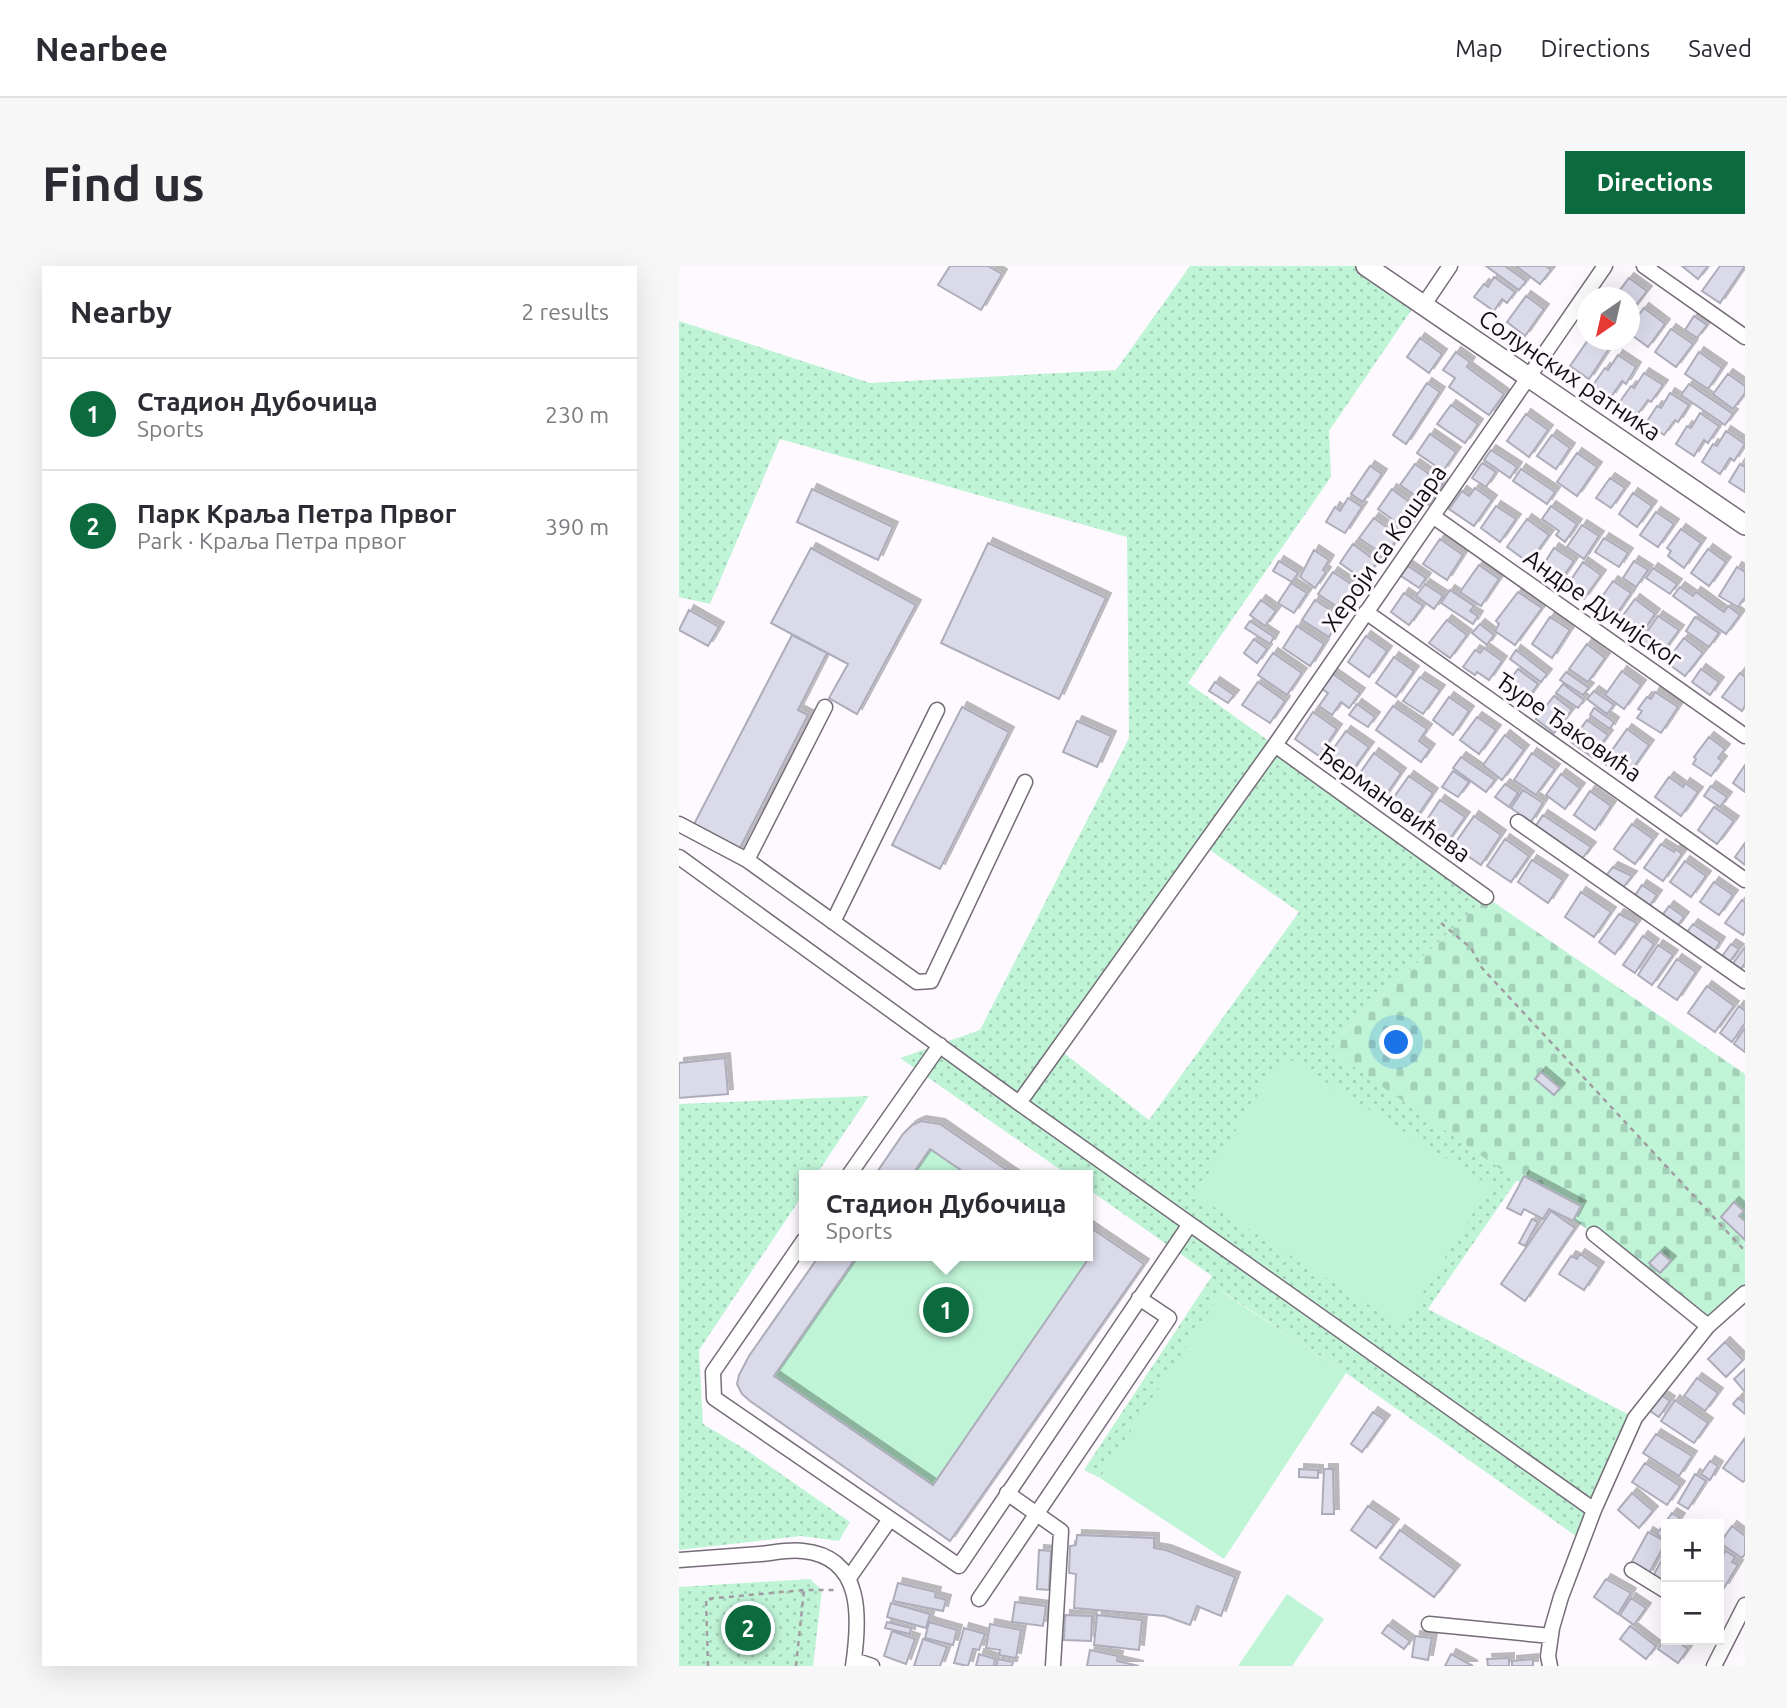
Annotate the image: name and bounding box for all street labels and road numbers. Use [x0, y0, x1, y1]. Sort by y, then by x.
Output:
street label: Солунских ратника [1474, 304, 1666, 446]
street label: Хероји са Кошара [1316, 460, 1452, 636]
street label: Андре Дунијског [1519, 544, 1687, 673]
street label: Ђуре Ђаковића [1491, 667, 1647, 787]
street label: Ђермановићева [1312, 738, 1476, 868]

